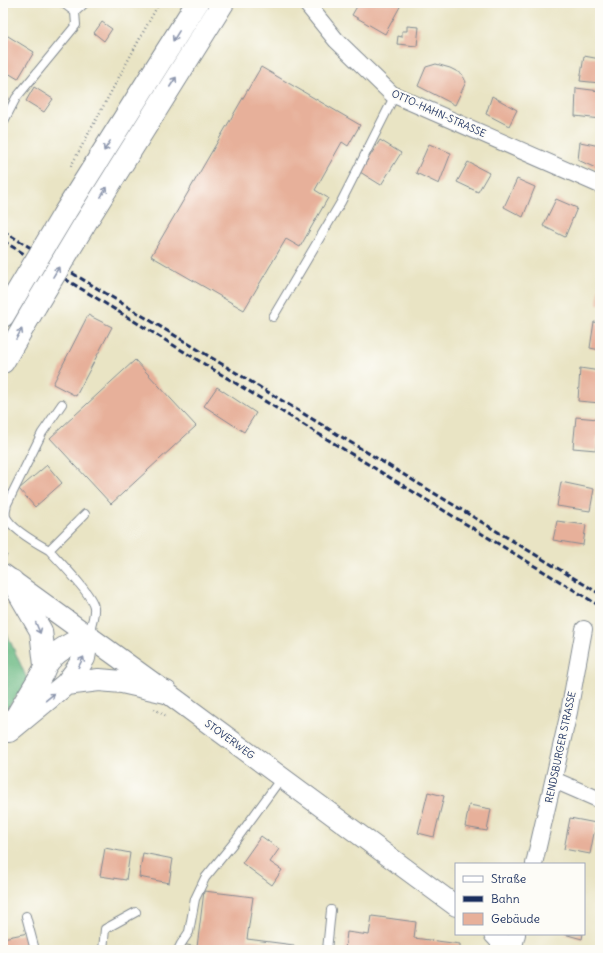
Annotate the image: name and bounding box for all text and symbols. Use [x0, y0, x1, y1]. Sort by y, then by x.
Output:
one-way arrow [172, 30, 180, 42]
one-way arrow [169, 77, 177, 88]
street label: OTTO-HAHN-STRASSE [390, 87, 488, 140]
one-way arrow [103, 140, 111, 151]
one-way arrow [100, 187, 108, 198]
one-way arrow [52, 266, 60, 278]
one-way arrow [16, 328, 24, 340]
one-way arrow [35, 621, 43, 633]
one-way arrow [78, 656, 86, 668]
street label: RENDSBURGER STRASSE [542, 690, 579, 804]
one-way arrow [44, 693, 55, 702]
street label: STOVERWEG [202, 717, 257, 762]
legend [455, 863, 585, 935]
text: Straße [491, 871, 526, 886]
text: Bahn [491, 891, 520, 906]
text: Gebäude [491, 911, 540, 926]

